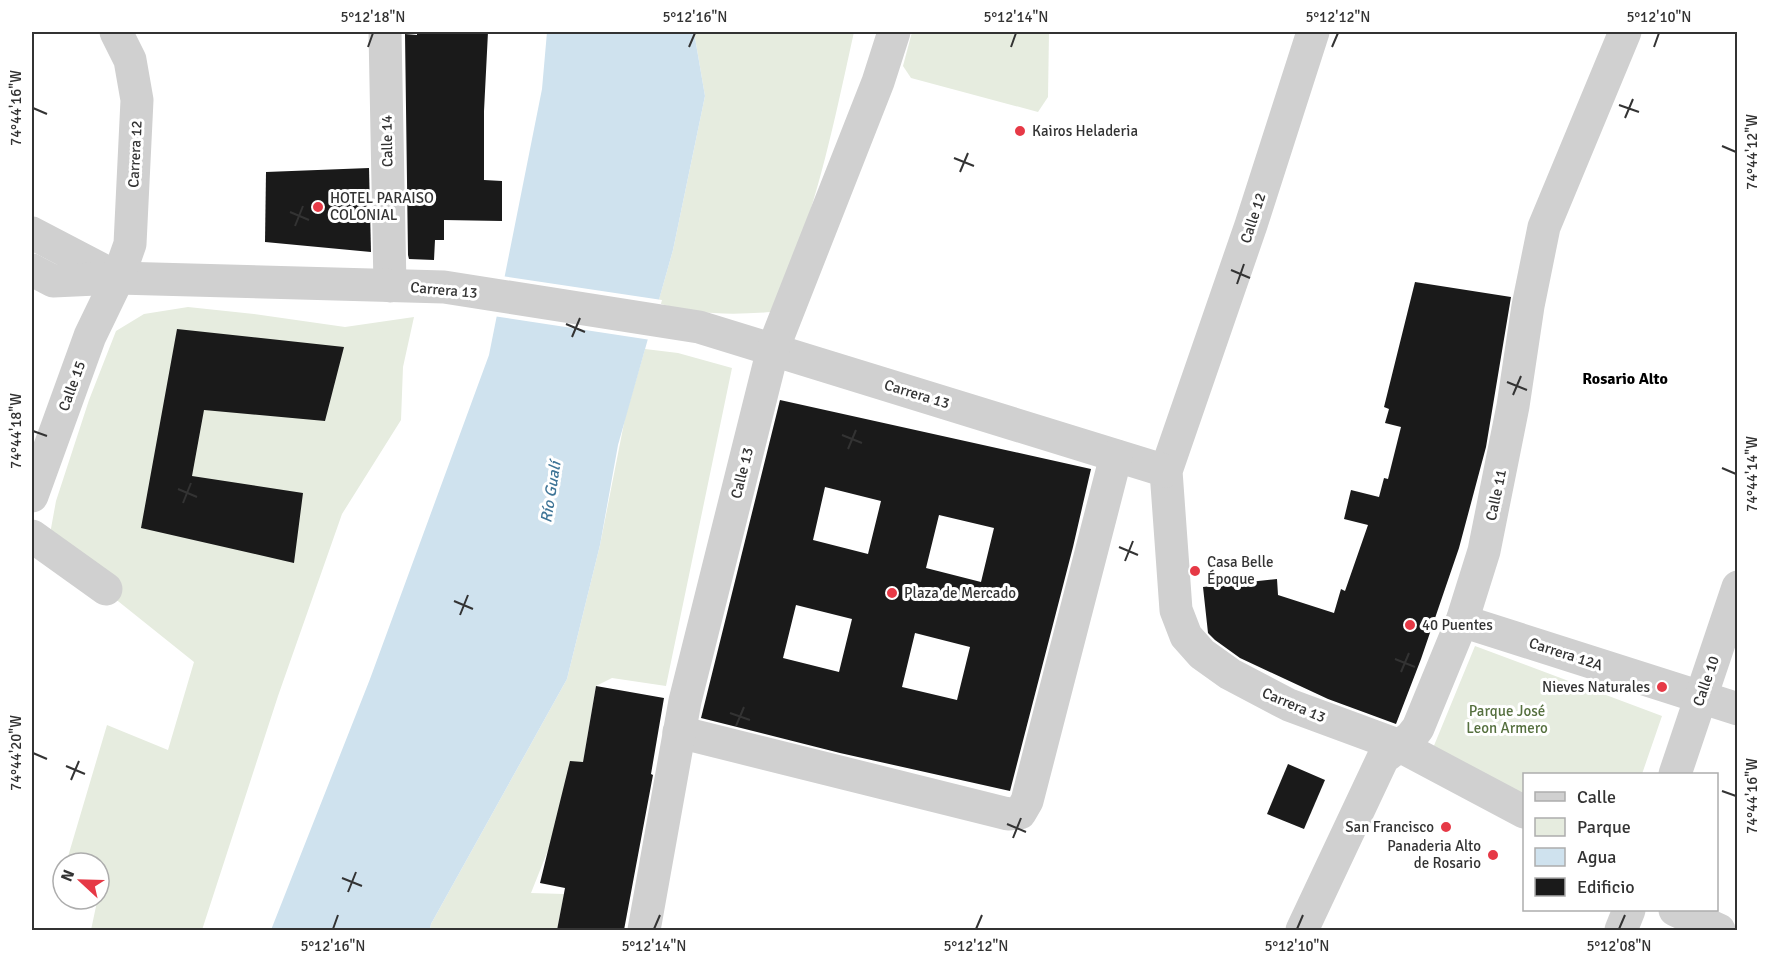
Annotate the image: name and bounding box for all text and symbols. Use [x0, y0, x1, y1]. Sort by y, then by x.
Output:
text: 5°12'18"N [340, 8, 406, 26]
text: 5°12'16"N [662, 8, 728, 26]
text: 5°12'14"N [983, 8, 1049, 26]
text: 5°12'12"N [1305, 8, 1371, 26]
text: 5°12'10"N [1626, 8, 1692, 26]
text: 74°44'16"W [7, 70, 25, 146]
text: 74°44'12"W [1743, 114, 1761, 190]
street label: Calle 14 [378, 115, 396, 167]
street label: Carrera 12 [124, 120, 146, 188]
place label: Kairos Heladeria [1032, 122, 1138, 140]
marker: Kairos Heladeria [1013, 124, 1027, 138]
place label: HOTEL PARAISO COLONIAL [330, 189, 434, 224]
street label: Calle 12 [1236, 190, 1270, 246]
marker: HOTEL PARAISO COLONIAL [311, 200, 325, 214]
street label: Carrera 13 [410, 278, 478, 302]
street label: Calle 15 [55, 358, 89, 414]
district label: Rosario Alto [1582, 369, 1668, 389]
street label: Carrera 13 [882, 376, 952, 412]
text: 74°44'18"W [7, 393, 25, 469]
text: 74°44'14"W [1743, 436, 1761, 512]
street label: Calle 13 [727, 446, 757, 500]
water label: Río Gualí [536, 457, 566, 524]
street label: Calle 11 [1482, 468, 1510, 522]
place label: Casa Belle Époque [1207, 553, 1274, 588]
marker: Casa Belle Époque [1188, 564, 1202, 578]
place label: Plaza de Mercado [904, 584, 1016, 602]
marker: Plaza de Mercado [885, 586, 899, 600]
place label: 40 Puentes [1422, 616, 1493, 634]
marker: 40 Puentes [1403, 618, 1417, 632]
street label: Carrera 12A [1527, 634, 1605, 674]
street label: Calle 10 [1689, 653, 1723, 709]
place label: Nieves Naturales [1542, 678, 1650, 696]
marker: Nieves Naturales [1655, 680, 1669, 694]
street label: Carrera 13 [1259, 684, 1329, 726]
park label: Parque José Leon Armero [1466, 702, 1548, 737]
text: 74°44'20"W [7, 715, 25, 791]
text: 74°44'16"W [1743, 758, 1761, 834]
legend [1523, 773, 1718, 911]
text: Calle [1577, 786, 1616, 808]
text: Parque [1577, 816, 1631, 838]
place label: San Francisco [1345, 818, 1434, 836]
marker: San Francisco [1439, 820, 1453, 834]
place label: Panaderia Alto de Rosario [1387, 837, 1481, 872]
text: Agua [1577, 846, 1616, 868]
marker: Panaderia Alto de Rosario [1486, 848, 1500, 862]
north arrow [51, 851, 111, 911]
text: N [57, 867, 79, 885]
text: Edificio [1577, 876, 1635, 898]
text: 5°12'16"N [300, 937, 366, 955]
text: 5°12'14"N [621, 937, 687, 955]
text: 5°12'12"N [943, 937, 1009, 955]
text: 5°12'10"N [1264, 937, 1330, 955]
text: 5°12'08"N [1586, 937, 1652, 955]

